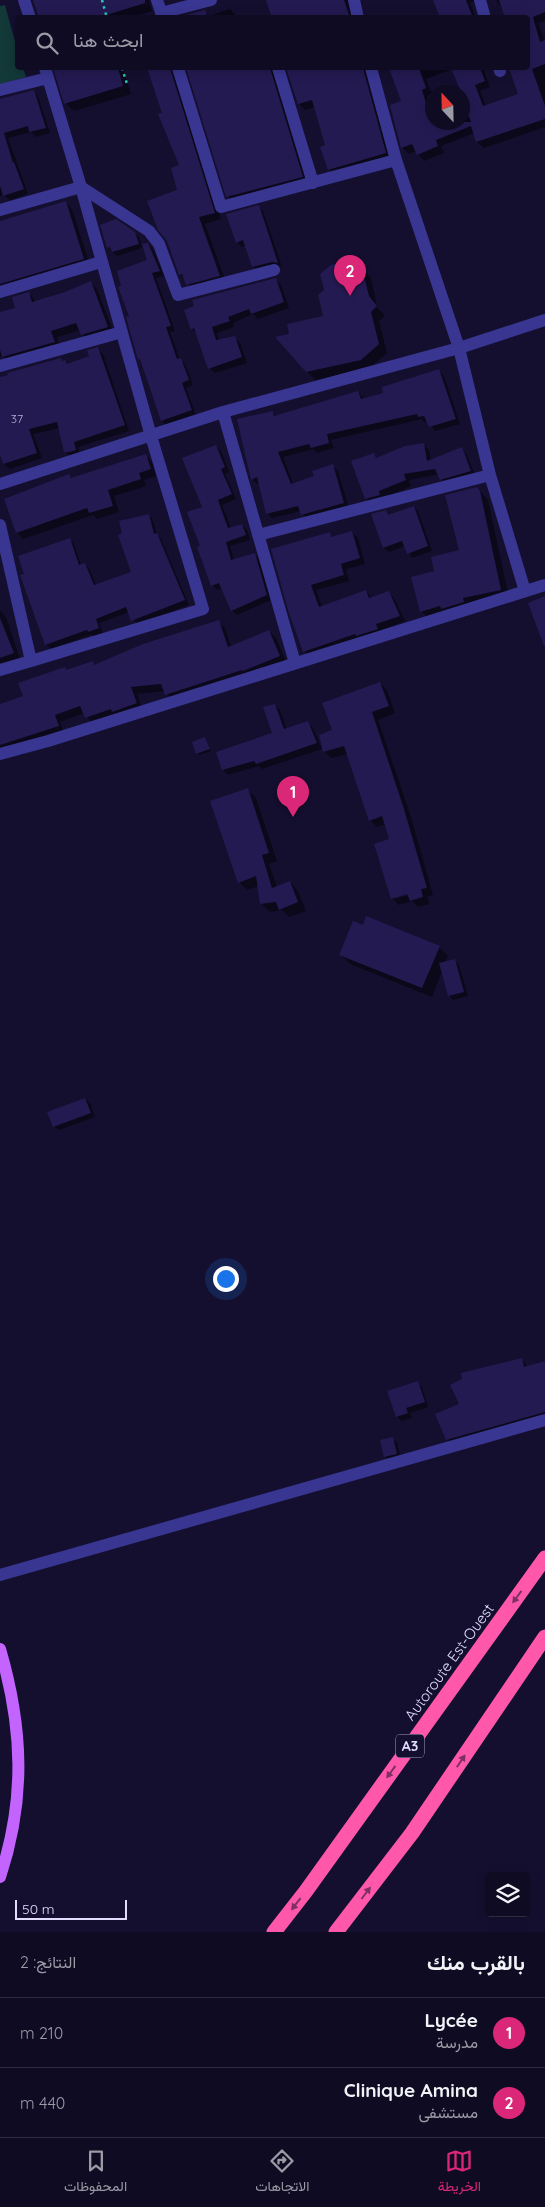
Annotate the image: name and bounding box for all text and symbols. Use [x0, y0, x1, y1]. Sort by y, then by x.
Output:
search box [15, 15, 530, 70]
text: ابحث هنا [73, 28, 143, 52]
icon: search [33, 29, 61, 57]
north arrow [425, 85, 470, 130]
pin: 2 [334, 255, 366, 296]
house number: 37 [11, 411, 23, 426]
pin: 1 [277, 776, 309, 817]
your location [213, 1266, 239, 1292]
one-way arrow [512, 1591, 522, 1604]
street label: Autoroute Est-Ouest [400, 1600, 498, 1724]
road number: A3 [396, 1734, 424, 1758]
one-way arrow [456, 1755, 465, 1768]
one-way arrow [386, 1765, 397, 1778]
map controls [485, 1872, 530, 1917]
button: layers [485, 1872, 530, 1917]
one-way arrow [360, 1887, 371, 1900]
scale bar [15, 1897, 128, 1920]
one-way arrow [291, 1897, 301, 1910]
text: 50 m [22, 1900, 55, 1918]
text: بالقرب منك [427, 1949, 525, 1975]
text: النتائج: 2 [20, 1952, 76, 1972]
text: Lycée [424, 2008, 478, 2032]
text: 210 m [20, 2023, 63, 2043]
text: 1 [506, 2023, 512, 2043]
text: مدرسة [436, 2032, 478, 2052]
text: Clinique Amina [344, 2078, 478, 2102]
text: 440 m [20, 2093, 65, 2113]
text: 2 [504, 2093, 514, 2113]
text: مستشفى [418, 2102, 478, 2122]
tab: المحفوظات [64, 2147, 127, 2199]
tab: الاتجاهات [255, 2147, 310, 2199]
tab: الخريطة [438, 2147, 481, 2199]

